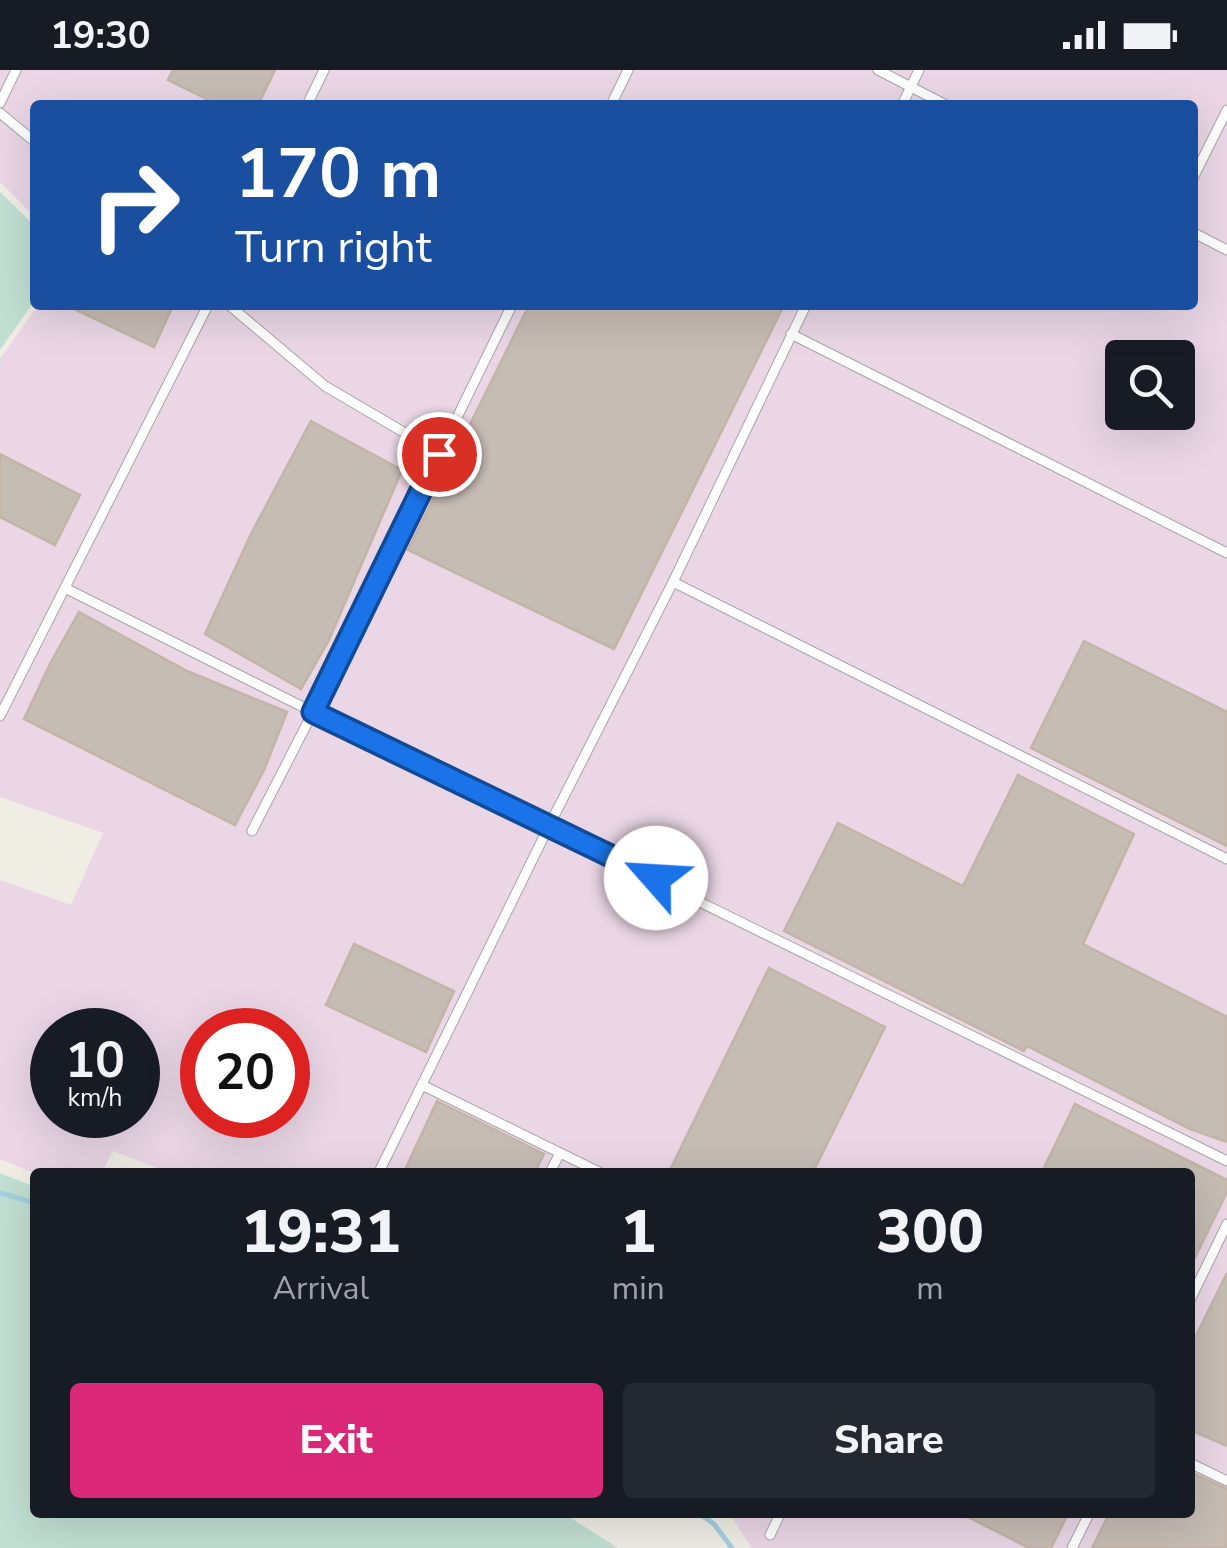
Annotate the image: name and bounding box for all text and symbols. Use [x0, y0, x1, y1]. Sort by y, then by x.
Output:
text: 19:30 [50, 10, 151, 61]
text: 170 m [235, 126, 441, 222]
icon: right [70, 140, 200, 270]
text: Turn right [235, 217, 432, 278]
map controls [1105, 340, 1195, 430]
button: search [1105, 340, 1195, 430]
pin [397, 412, 482, 497]
icon: arrive [412, 427, 467, 482]
position arrow [604, 826, 708, 930]
speed limit sign: 20 [180, 1008, 310, 1138]
text: 10 [65, 1026, 125, 1095]
text: km/h [67, 1081, 123, 1115]
text: 19:31 [241, 1191, 401, 1273]
text: 1 [620, 1191, 656, 1273]
text: 300 [876, 1191, 984, 1273]
text: Arrival [273, 1267, 369, 1310]
text: min [612, 1267, 665, 1310]
text: m [916, 1267, 944, 1310]
button: Exit [70, 1383, 603, 1498]
button: Share [623, 1383, 1155, 1498]

